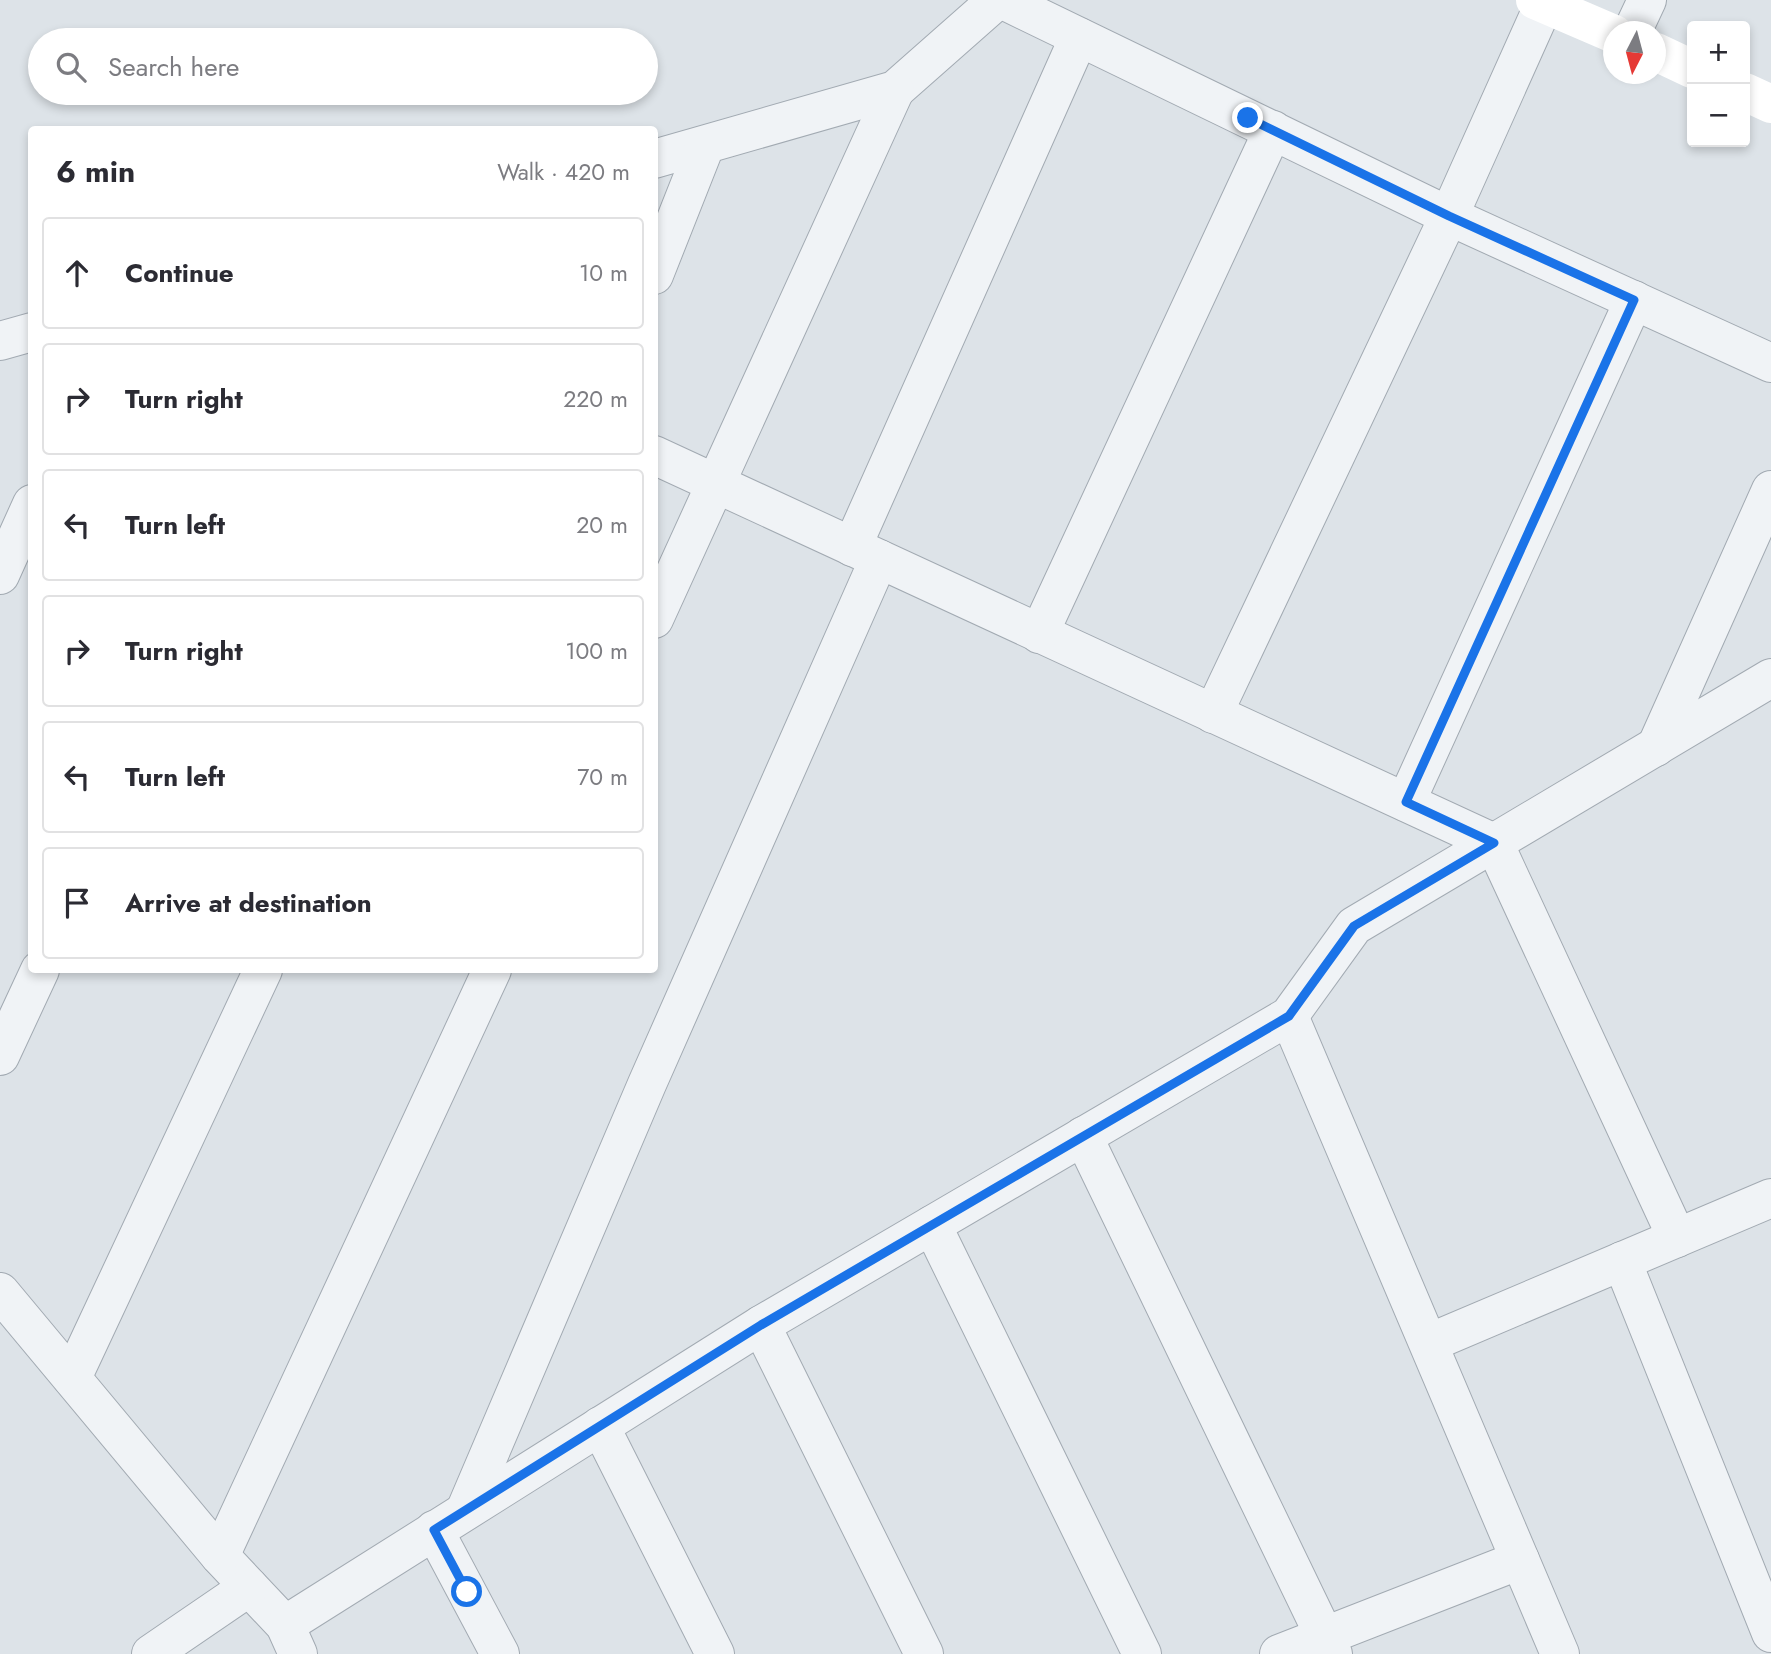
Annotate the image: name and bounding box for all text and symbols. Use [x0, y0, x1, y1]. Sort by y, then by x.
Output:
north arrow [1603, 21, 1666, 84]
map controls [1687, 21, 1750, 147]
button: + [1687, 21, 1750, 84]
search box [28, 28, 658, 105]
icon: search [52, 48, 90, 86]
text: Search here [108, 48, 240, 86]
button: − [1687, 84, 1750, 147]
route end [1232, 102, 1263, 133]
text: 6 min [56, 150, 135, 193]
text: Walk · 420 m [497, 155, 630, 189]
icon: ahead [58, 254, 96, 292]
text: Continue [125, 254, 234, 292]
text: 10 m [579, 256, 628, 290]
icon: right [58, 380, 96, 418]
text: Turn right [125, 380, 243, 418]
text: 220 m [563, 382, 628, 416]
icon: left [58, 506, 96, 544]
text: Turn left [125, 506, 225, 544]
text: 20 m [576, 508, 628, 542]
icon: right [58, 632, 96, 670]
text: Turn right [125, 632, 243, 670]
text: 100 m [565, 634, 628, 668]
icon: left [58, 758, 96, 796]
text: Turn left [125, 758, 225, 796]
text: 70 m [577, 760, 628, 794]
icon: arrive [58, 884, 96, 922]
text: Arrive at destination [125, 884, 372, 922]
route start [451, 1576, 482, 1607]

